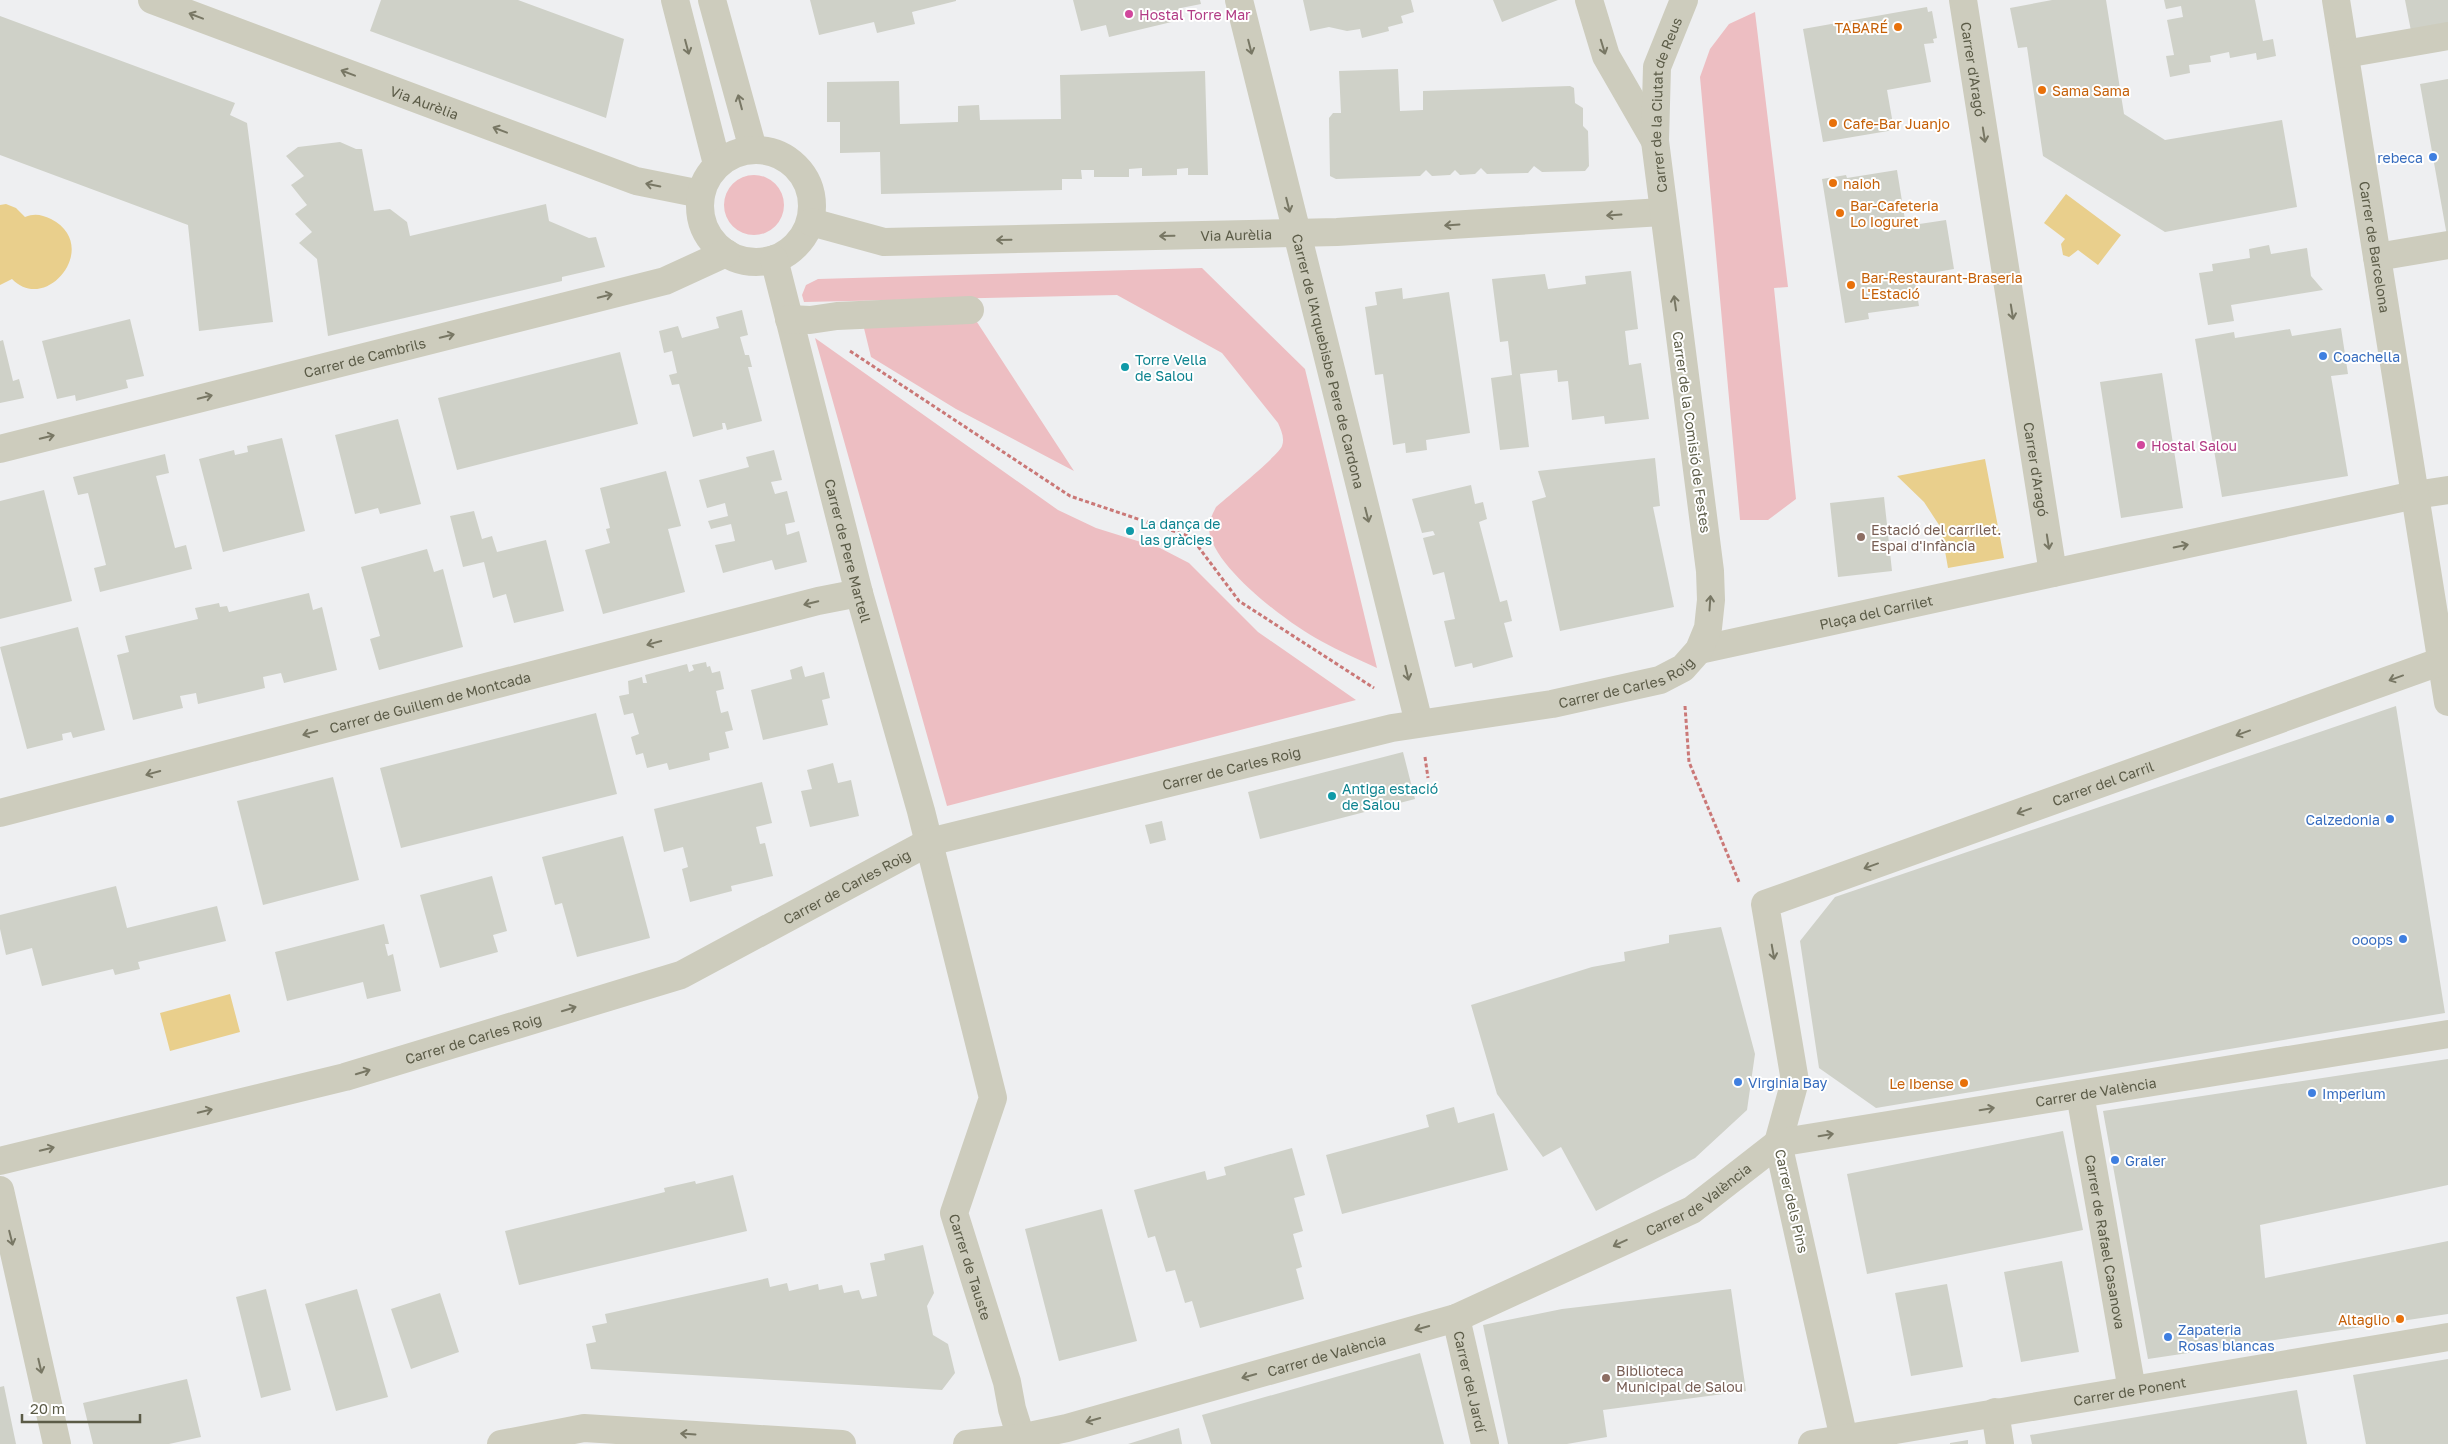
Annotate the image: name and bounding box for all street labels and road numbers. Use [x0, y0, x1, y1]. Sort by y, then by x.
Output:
street label: Carrer de la Ciutat de Reus [1646, 14, 1685, 194]
street label: Carrer d'Aragó [1958, 21, 1990, 118]
street label: Via Aurèlia [388, 81, 461, 122]
street label: Carrer de Barcelona [2356, 180, 2394, 314]
street label: Via Aurèlia [1200, 225, 1272, 244]
street label: Carrer de l'Arquebisbe Pere de Cardona [1289, 232, 1369, 490]
street label: Carrer de la Comisió de Festes [1669, 330, 1715, 534]
street label: Carrer de Cambrils [302, 333, 427, 380]
street label: Carrer d'Aragó [2021, 421, 2053, 518]
street label: Carrer de Pere Martell [822, 477, 875, 625]
street label: Plaça del Carrilet [1818, 591, 1934, 632]
street label: Carrer de Carles Roig [1557, 653, 1697, 711]
street label: Carrer de Guillem de Montcada [327, 667, 532, 736]
street label: Carrer de Carles Roig [1160, 742, 1302, 793]
street label: Carrer del Carril [2050, 757, 2156, 809]
street label: Carrer de Carles Roig [780, 845, 913, 927]
street label: Carrer de Carles Roig [403, 1009, 544, 1067]
street label: Carrer de València [2034, 1073, 2157, 1110]
street label: Carrer dels Pins [1772, 1147, 1812, 1255]
street label: Carrer de Rafael Casanova [2082, 1153, 2130, 1330]
street label: Carrer de València [1643, 1159, 1754, 1239]
street label: Carrer de Tauste [946, 1211, 996, 1322]
street label: Carrer del Jardí [1451, 1329, 1491, 1435]
street label: Carrer de València [1265, 1330, 1388, 1379]
street label: Carrer de Ponent [2072, 1373, 2187, 1408]

